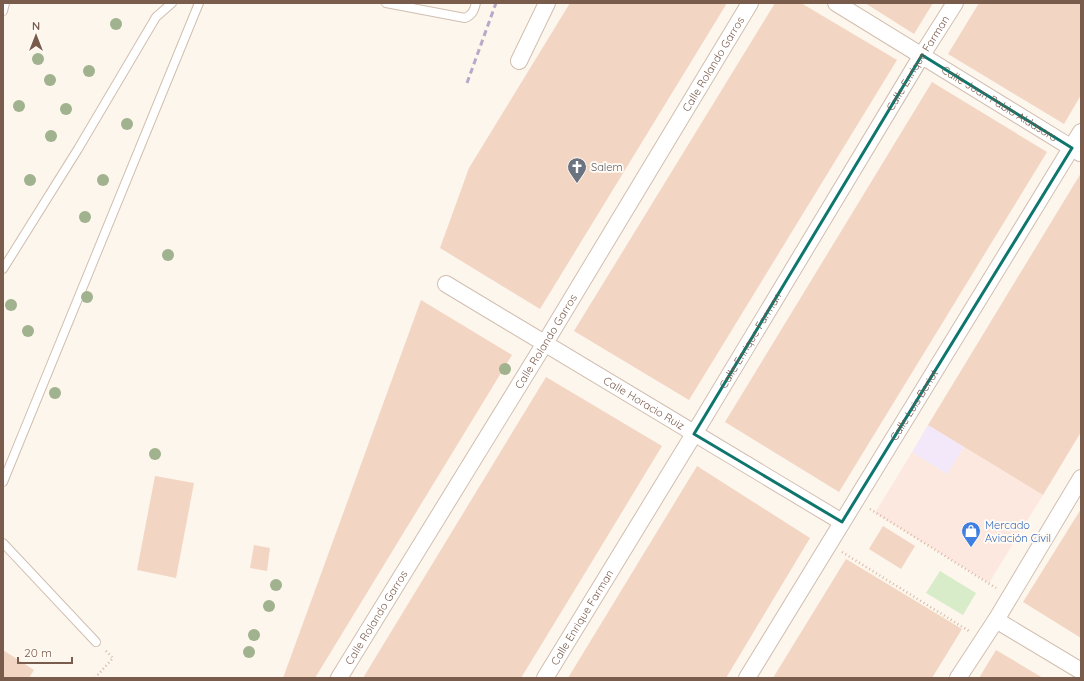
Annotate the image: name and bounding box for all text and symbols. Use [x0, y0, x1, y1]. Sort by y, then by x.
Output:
street label: Calle Enrique Farman [883, 13, 952, 113]
street label: Calle Rolando Garros [679, 14, 747, 114]
north arrow [16, 16, 56, 56]
text: N [32, 19, 40, 33]
street label: Calle Juan Pablo Aldasoro [939, 63, 1061, 145]
church icon: Salem [566, 156, 588, 184]
place label: Salem [591, 160, 623, 174]
street label: Calle Enrique Farman [716, 290, 784, 391]
street label: Calle Rolando Garros [512, 291, 580, 391]
street label: Calle Luis Beriot [887, 367, 941, 443]
street label: Calle Horacio Ruiz [601, 373, 687, 433]
place label: Mercado Aviación Civil [985, 518, 1051, 545]
shop icon: Mercado Aviación Civil [960, 520, 982, 548]
street label: Calle Enrique Farman [548, 567, 616, 668]
street label: Calle Rolando Garros [342, 568, 411, 667]
scale bar [18, 639, 72, 665]
text: 20 m [24, 645, 52, 660]

